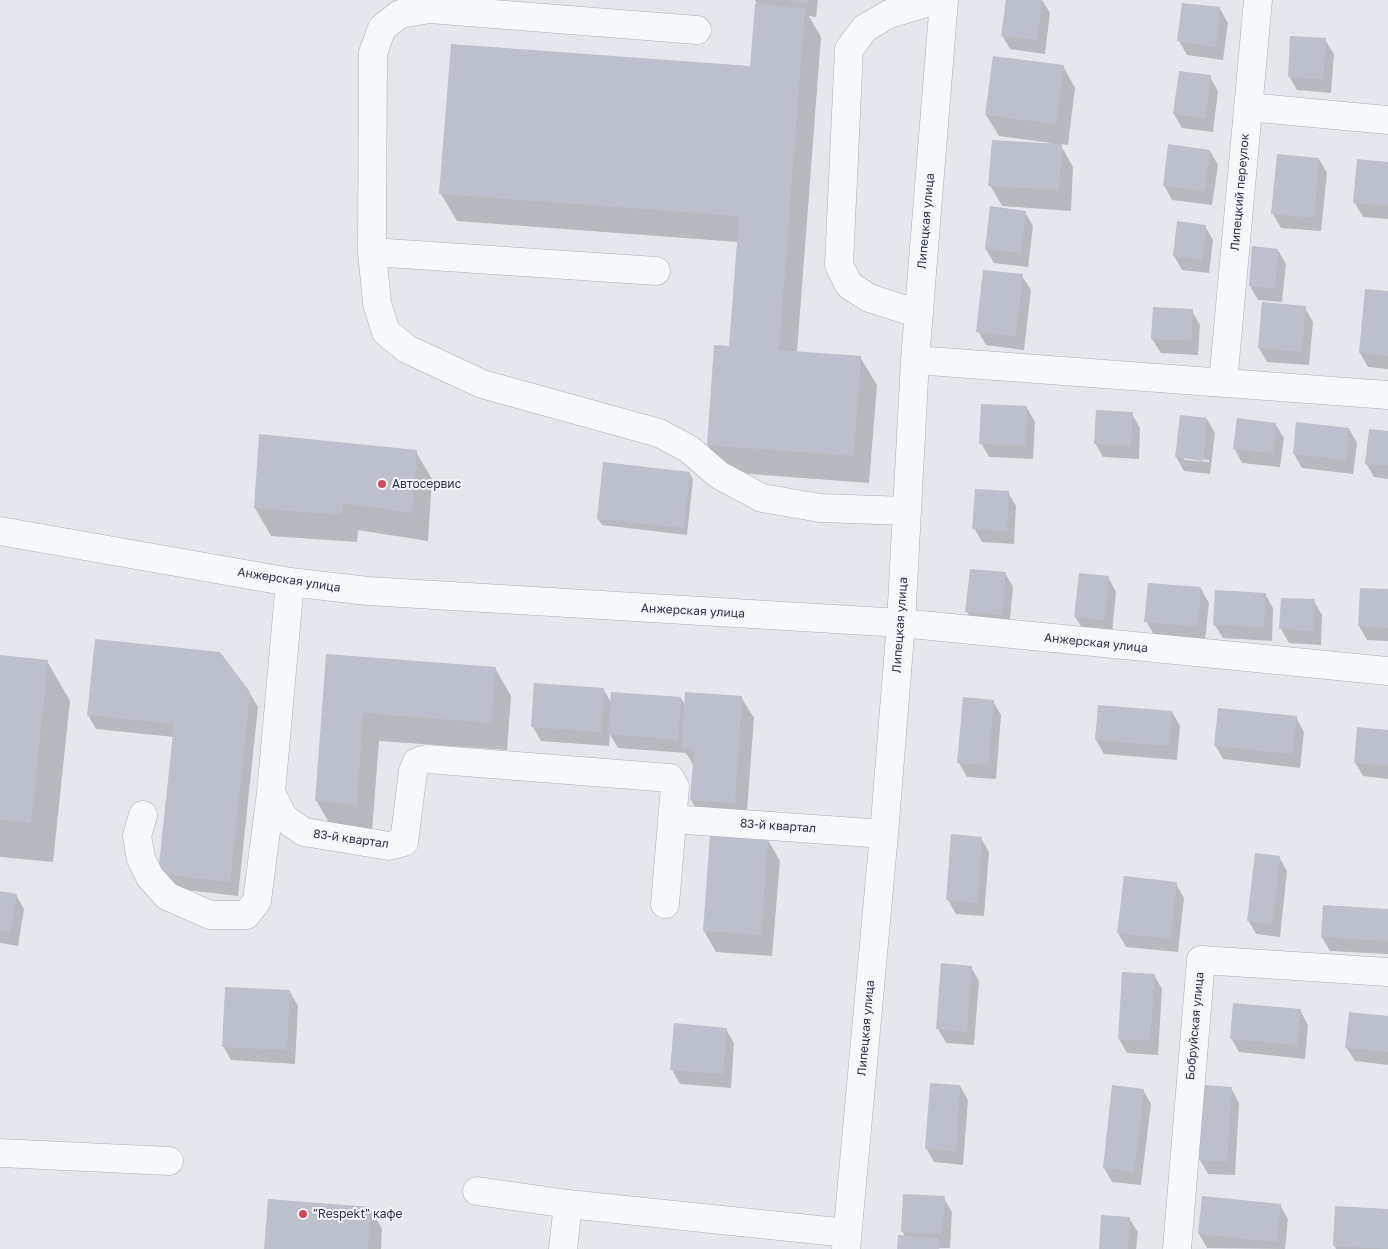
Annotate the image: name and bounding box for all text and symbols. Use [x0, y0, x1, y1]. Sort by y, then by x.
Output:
street label: Липецкий переулок [1228, 133, 1252, 251]
street label: Липецкая улица [915, 173, 937, 269]
place label: Автосервис [392, 477, 461, 491]
marker: Автосервис [376, 478, 388, 490]
street label: Анжерская улица [236, 565, 342, 595]
street label: Липецкая улица [889, 577, 911, 673]
street label: Анжерская улица [641, 601, 745, 621]
street label: Анжерская улица [1043, 630, 1149, 656]
street label: 83-й квартал [739, 816, 817, 836]
street label: 83-й квартал [312, 827, 390, 851]
street label: Бобруйская улица [1183, 971, 1207, 1081]
street label: Липецкая улица [855, 980, 877, 1076]
place label: "Respekt" кафе [313, 1207, 402, 1221]
marker: "Respekt" кафе [297, 1208, 309, 1220]

